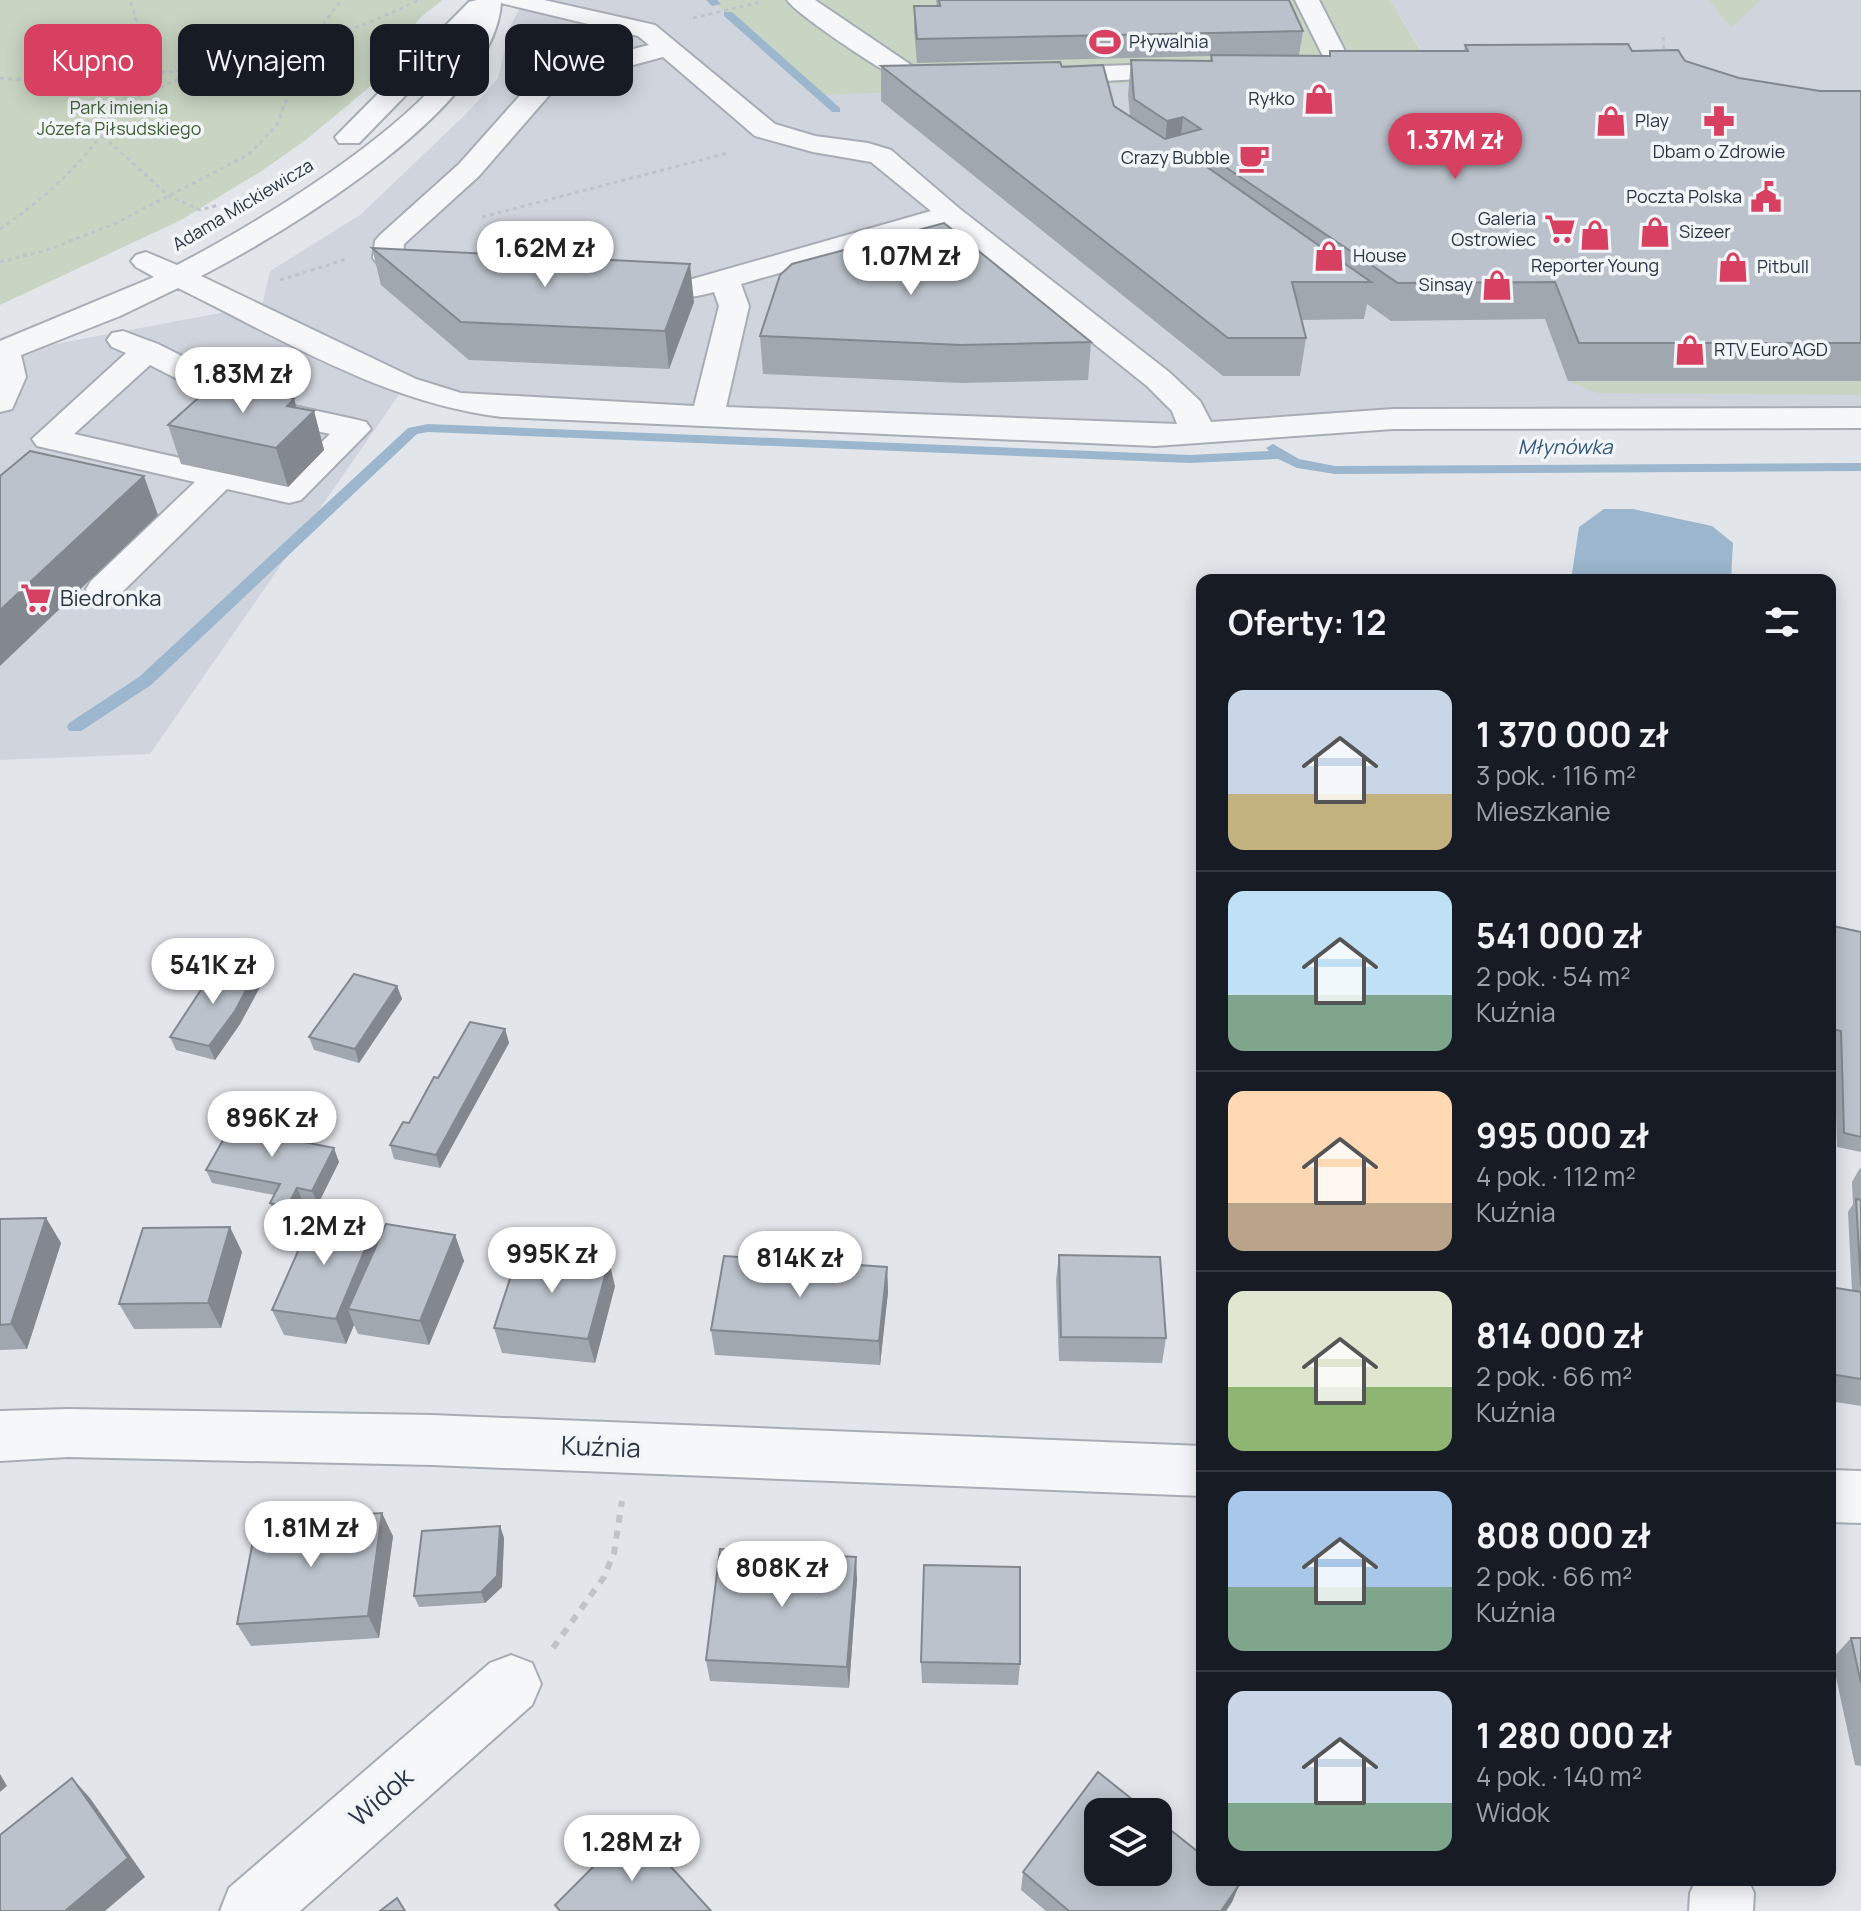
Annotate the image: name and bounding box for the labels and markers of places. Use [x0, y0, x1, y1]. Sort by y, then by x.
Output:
sports icon: Pływalnia [1088, 25, 1122, 59]
place label: Pływalnia [1129, 29, 1208, 53]
shop icon: Ryłko [1302, 82, 1336, 116]
place label: Ryłko [1248, 86, 1295, 110]
shop icon: Play [1594, 104, 1628, 138]
pharmacy icon: Dbam o Zdrowie [1702, 104, 1736, 138]
place label: Play [1635, 108, 1670, 132]
pin: 1.37M zł [1372, 113, 1538, 181]
place label: Dbam o Zdrowie [1653, 139, 1785, 163]
cafe icon: Crazy Bubble [1237, 141, 1271, 175]
place label: Crazy Bubble [1121, 145, 1230, 169]
public building icon: Poczta Polska [1749, 180, 1783, 214]
place label: Poczta Polska [1626, 184, 1742, 208]
place label: Galeria Ostrowiec [1451, 206, 1536, 251]
supermarket icon: Galeria Ostrowiec [1543, 212, 1577, 246]
shop icon: Sizeer [1638, 215, 1672, 249]
shop icon: Reporter Young [1578, 218, 1612, 252]
place label: Sizeer [1679, 219, 1731, 243]
pin: 1.62M zł [462, 221, 628, 289]
pin: 1.07M zł [828, 229, 994, 297]
shop icon: House [1312, 239, 1346, 273]
place label: House [1353, 243, 1407, 267]
shop icon: Pitbull [1716, 250, 1750, 284]
place label: Reporter Young [1531, 253, 1659, 277]
place label: Pitbull [1757, 254, 1809, 278]
shop icon: Sinsay [1480, 268, 1514, 302]
place label: Sinsay [1419, 272, 1473, 296]
shop icon: RTV Euro AGD [1673, 333, 1707, 367]
place label: RTV Euro AGD [1714, 337, 1828, 361]
pin: 1.83M zł [160, 347, 326, 415]
supermarket icon: Biedronka [19, 581, 53, 615]
place label: Biedronka [60, 583, 161, 613]
pin: 541K zł [139, 938, 287, 1006]
pin: 896K zł [198, 1091, 346, 1159]
pin: 1.2M zł [250, 1199, 398, 1267]
pin: 995K zł [478, 1227, 626, 1295]
pin: 814K zł [726, 1231, 874, 1299]
pin: 1.81M zł [228, 1501, 394, 1569]
pin: 808K zł [708, 1541, 856, 1609]
pin: 1.28M zł [549, 1815, 715, 1883]

